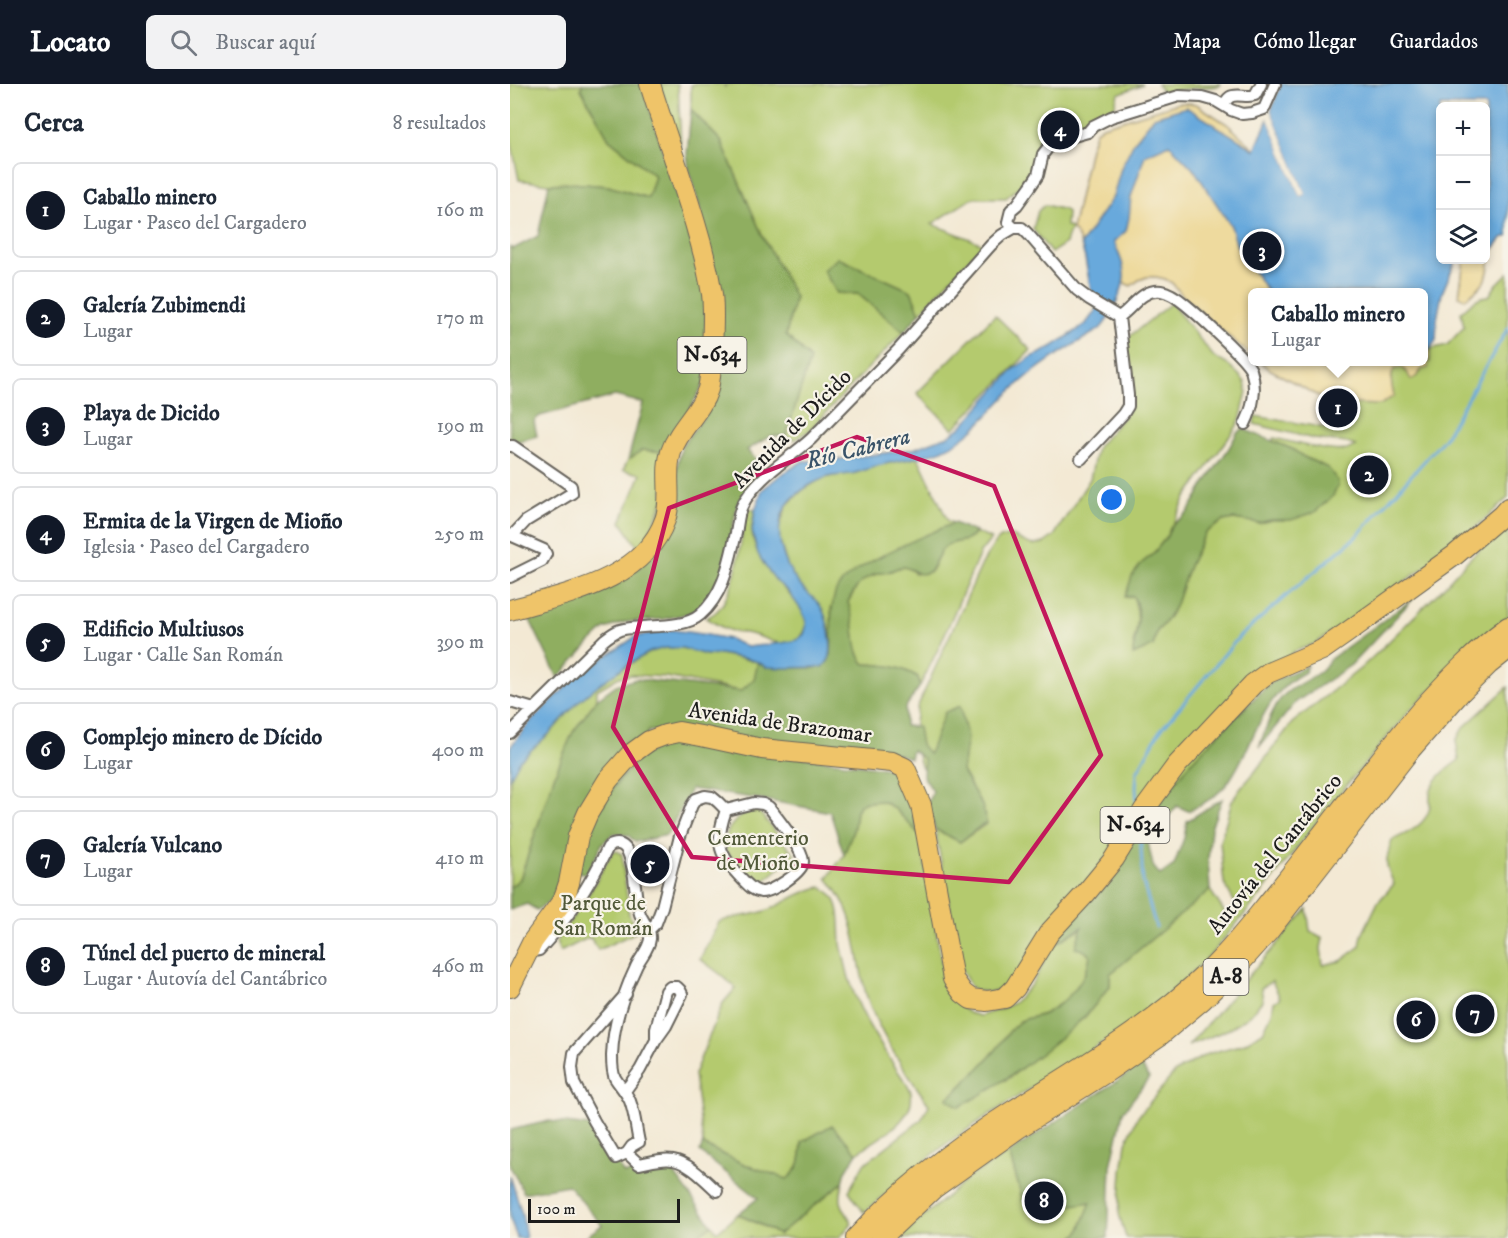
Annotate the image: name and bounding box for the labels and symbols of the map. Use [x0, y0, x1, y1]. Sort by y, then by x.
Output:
pin: 4 [1040, 108, 1080, 152]
pin: 3 [1242, 228, 1281, 274]
road number: N-634 [678, 337, 746, 373]
street label: Avenida de Dícido [727, 364, 857, 494]
pin: 1 [1318, 386, 1358, 430]
water label: Río Cabrera [801, 422, 914, 477]
pin: 2 [1350, 452, 1388, 498]
your location [1097, 485, 1126, 514]
street label: Avenida de Brazomar [687, 697, 874, 749]
street label: Autovía del Cantábrico [1202, 768, 1348, 940]
road number: N-634 [1100, 807, 1170, 843]
park label: Cementerio de Mioño [707, 825, 809, 877]
pin: 5 [630, 842, 670, 886]
park label: Parque de San Román [553, 890, 653, 942]
road number: A-8 [1204, 959, 1248, 995]
pin: 7 [1456, 992, 1494, 1036]
pin: 6 [1396, 998, 1436, 1042]
pin: 8 [1024, 1178, 1064, 1224]
scale bar [528, 1196, 680, 1224]

